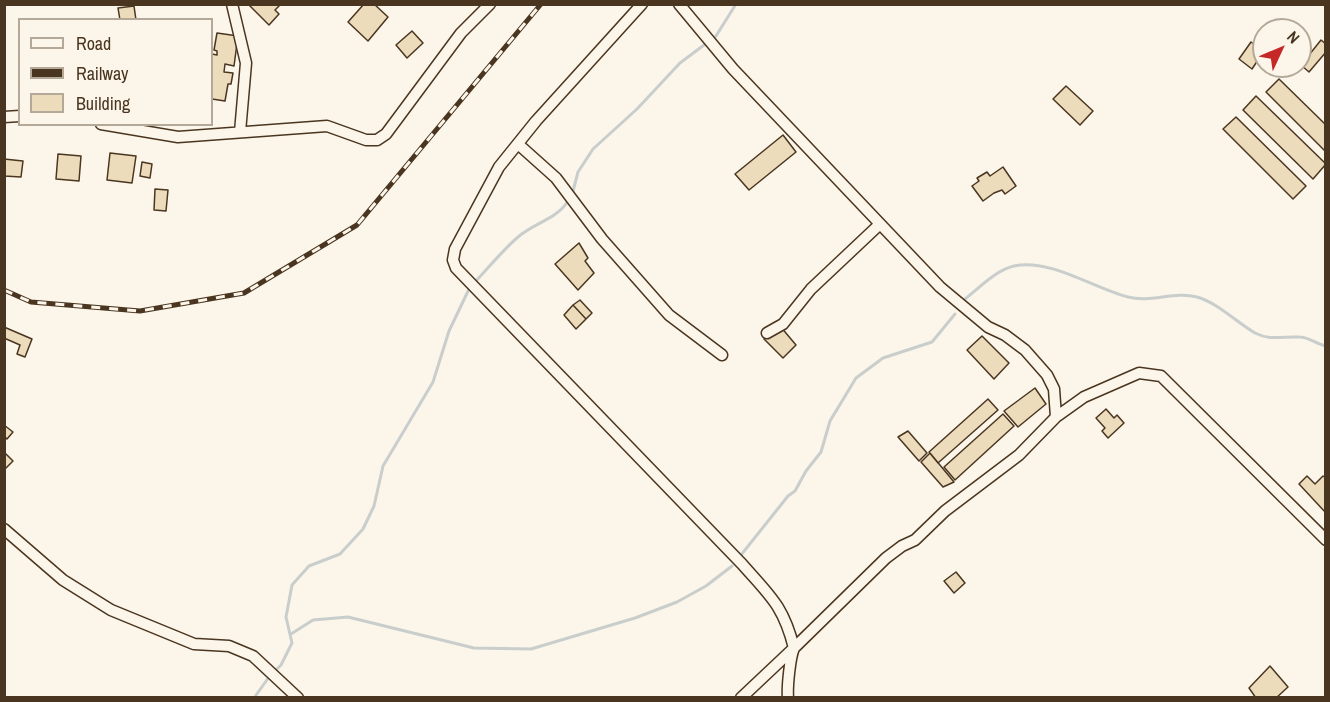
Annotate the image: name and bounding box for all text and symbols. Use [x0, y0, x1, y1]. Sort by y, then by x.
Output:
legend [18, 18, 213, 126]
north arrow [1252, 18, 1312, 78]
text: N [1282, 26, 1305, 48]
text: Road [76, 31, 111, 56]
text: Railway [76, 61, 129, 86]
text: Building [76, 91, 130, 116]

